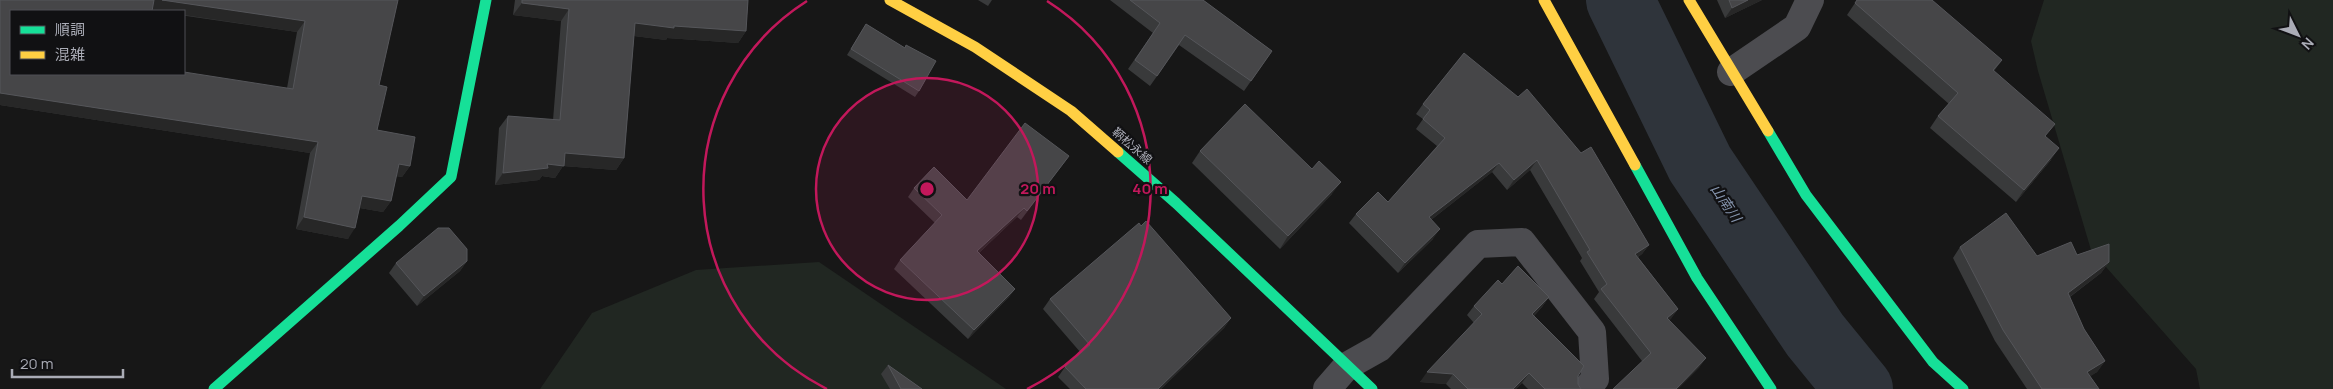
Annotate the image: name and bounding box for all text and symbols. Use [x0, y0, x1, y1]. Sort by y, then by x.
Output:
legend [10, 10, 185, 75]
north arrow [2273, 10, 2323, 60]
text: 順調 [55, 19, 85, 40]
text: N [2298, 34, 2318, 54]
text: 混雑 [55, 44, 85, 65]
street label: 鞆松永線 [1109, 123, 1156, 168]
text: 20 m [1020, 178, 1056, 199]
text: 40 m [1132, 178, 1168, 199]
centre of rings [918, 180, 936, 198]
water label: 山南川 [1707, 180, 1747, 227]
scale bar [12, 346, 124, 378]
text: 20 m [20, 353, 53, 374]

